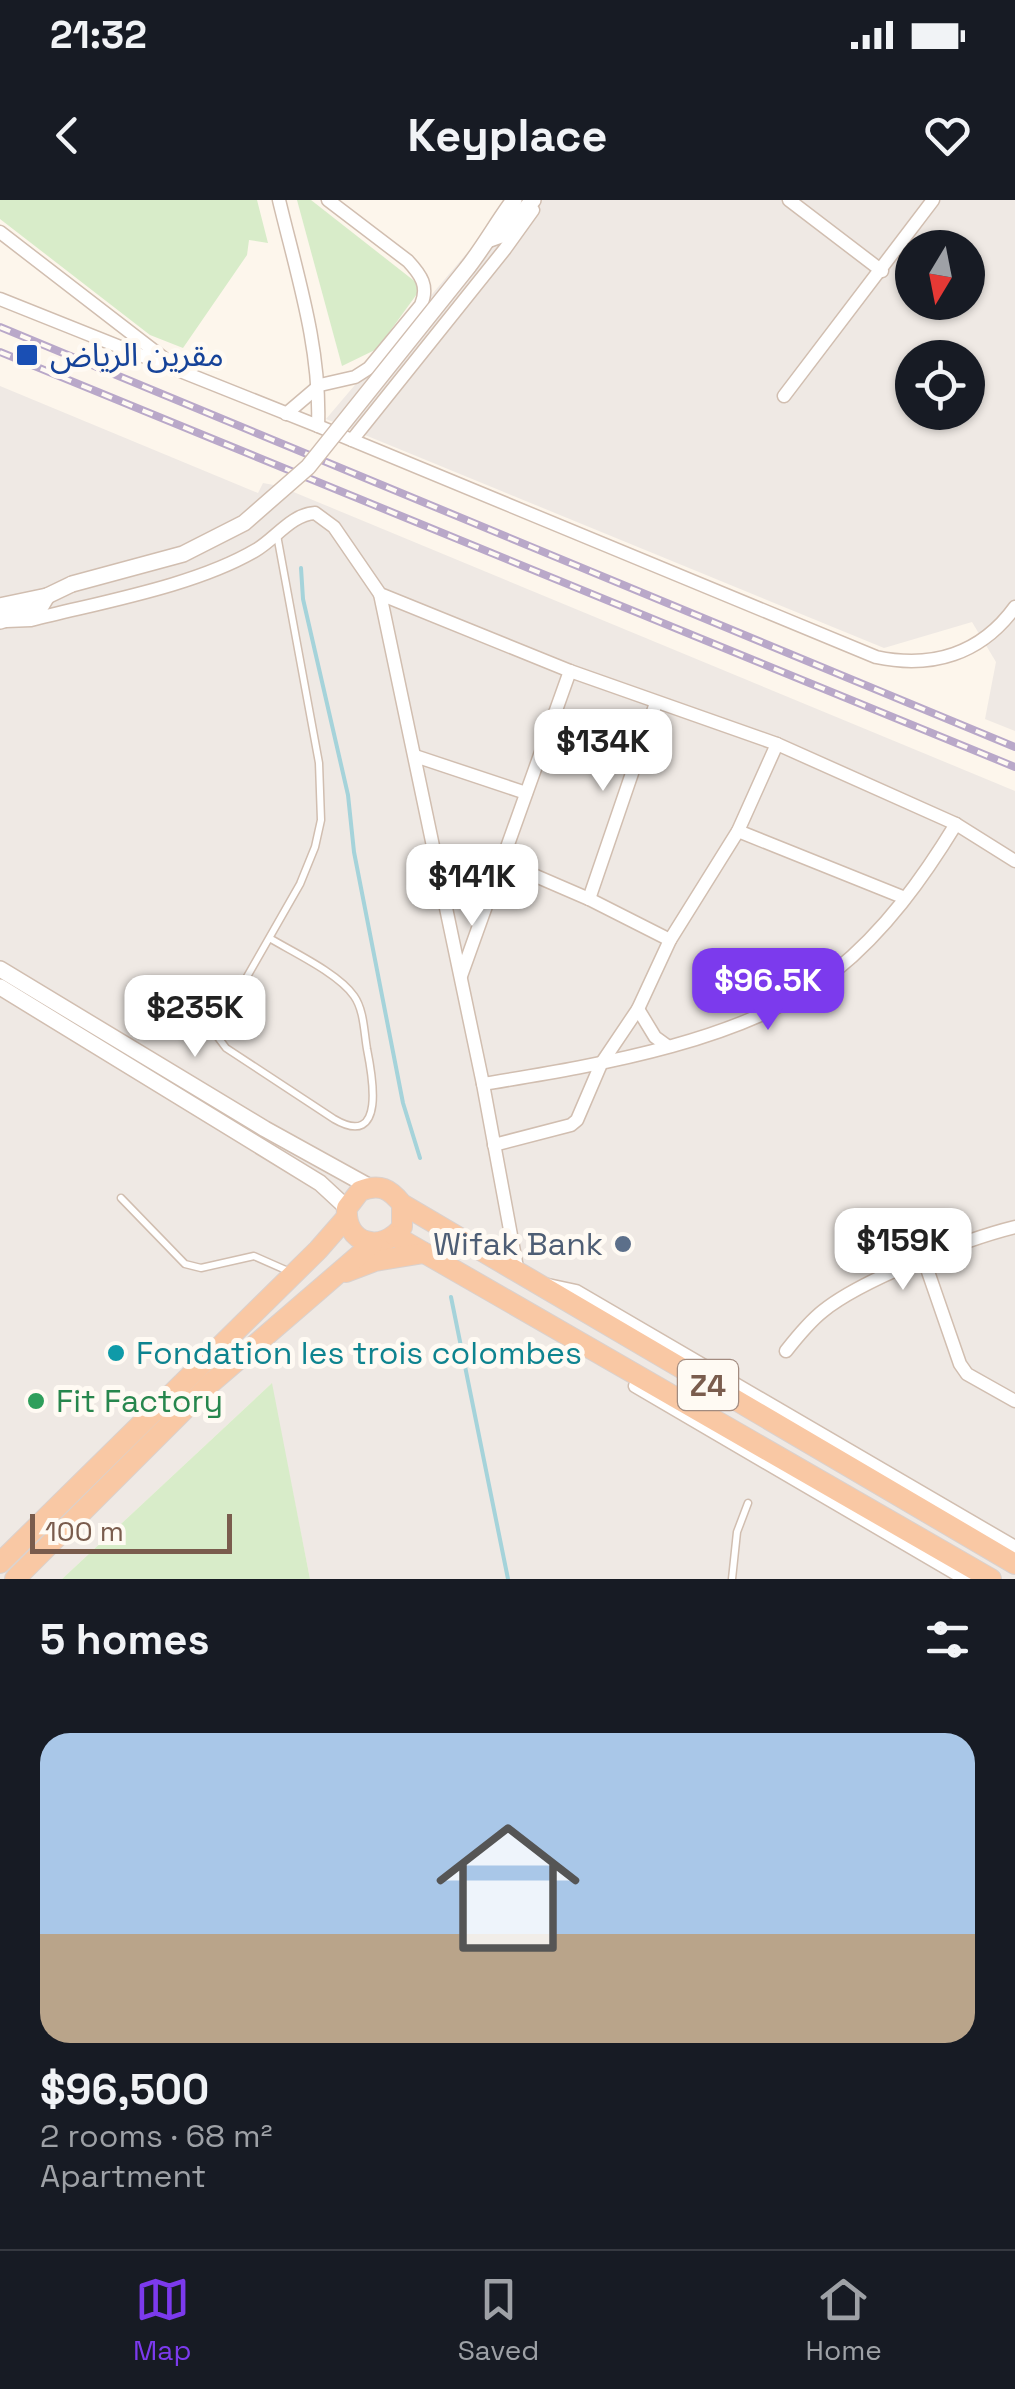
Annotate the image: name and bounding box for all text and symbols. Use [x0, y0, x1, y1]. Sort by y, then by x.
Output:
text: 21:32 [50, 11, 147, 59]
text: Keyplace [408, 107, 607, 164]
icon: back [40, 108, 95, 163]
icon: heart [920, 108, 975, 163]
north arrow [895, 230, 985, 320]
map controls [895, 230, 985, 430]
place label: مقرين الرياض [50, 335, 224, 375]
button: locate [895, 340, 985, 430]
marker: مقرين الرياض [14, 342, 40, 368]
pin: $134K [533, 709, 673, 794]
text: $134K [556, 721, 650, 761]
pin: $141K [402, 844, 542, 929]
text: $141K [428, 856, 516, 896]
pin: $96.5K [687, 948, 849, 1033]
text: $96.5K [714, 960, 822, 1000]
pin: $235K [125, 975, 265, 1060]
text: $235K [146, 987, 244, 1027]
pin: $159K [833, 1208, 973, 1293]
text: $159K [857, 1220, 949, 1260]
place label: Wifak Bank [433, 1224, 603, 1264]
marker: Wifak Bank [612, 1233, 634, 1255]
place label: Fondation les trois colombes [136, 1333, 582, 1373]
marker: Fondation les trois colombes [105, 1342, 127, 1364]
road number: Z4 [678, 1360, 738, 1410]
place label: Fit Factory [56, 1381, 223, 1421]
marker: Fit Factory [25, 1390, 47, 1412]
scale bar [30, 1509, 232, 1554]
text: 100 m [45, 1513, 124, 1549]
icon: filters [920, 1612, 975, 1667]
text: 5 homes [40, 1613, 210, 1666]
icon: home [418, 1798, 598, 1978]
text: $96,500 [40, 2063, 209, 2116]
text: 2 rooms · 68 m² [40, 2116, 272, 2156]
text: Apartment [40, 2156, 206, 2196]
tab: Map [133, 2272, 191, 2368]
tab: Saved [458, 2272, 539, 2368]
tab: Home [806, 2272, 882, 2368]

